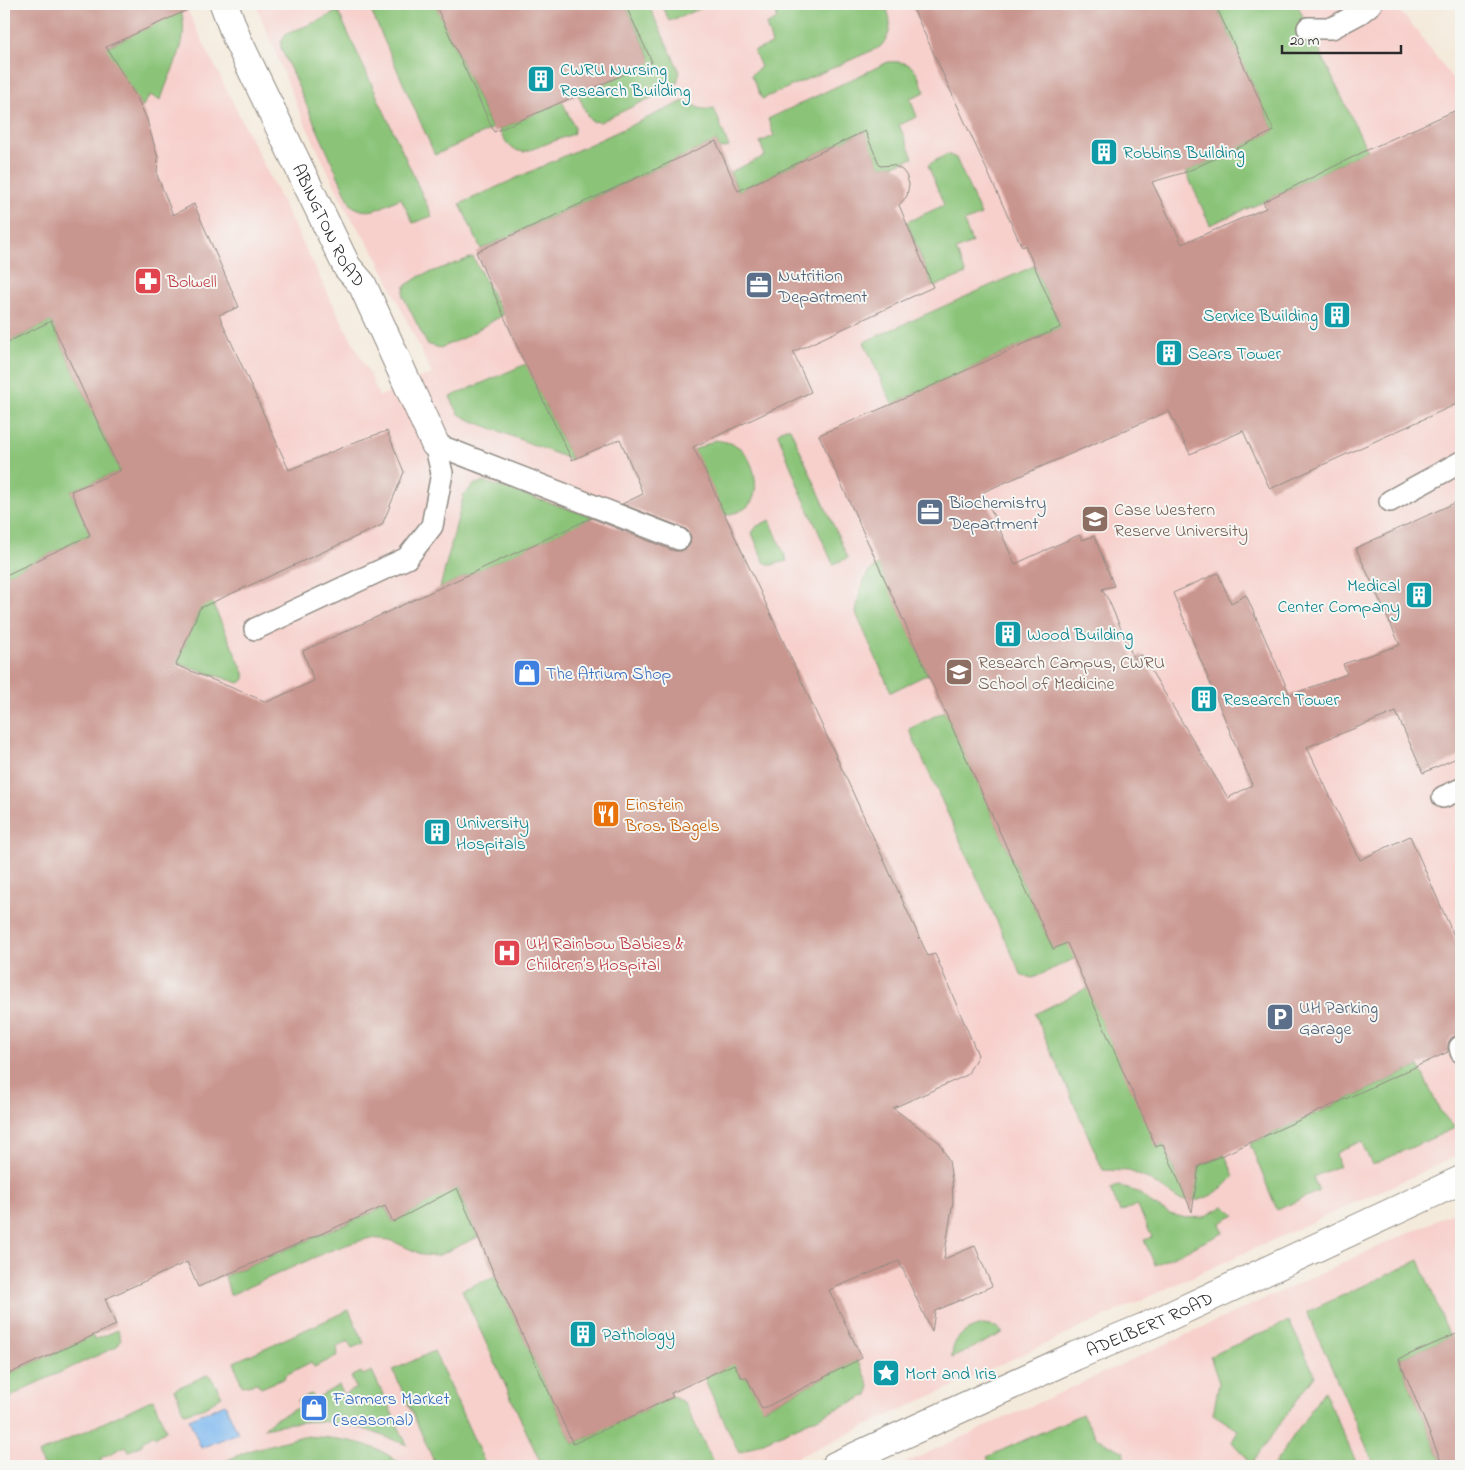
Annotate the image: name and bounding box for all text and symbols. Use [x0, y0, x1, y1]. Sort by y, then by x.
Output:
scale bar [1282, 22, 1401, 54]
text: 20 m [1290, 30, 1320, 52]
place label: CWRU Nursing Research Building [560, 58, 691, 106]
building icon: CWRU Nursing Research Building [526, 64, 556, 94]
building icon: Robbins Building [1089, 137, 1119, 167]
place label: Robbins Building [1123, 141, 1245, 168]
street label: ABINGTON ROAD [284, 160, 370, 294]
place label: Nutrition Department [777, 264, 867, 311]
pharmacy icon: Bolwell [133, 266, 163, 296]
place label: Bolwell [166, 270, 217, 296]
office icon: Nutrition Department [744, 270, 774, 300]
building icon: Service Building [1322, 300, 1352, 330]
place label: Service Building [1203, 304, 1318, 331]
building icon: Sears Tower [1154, 338, 1184, 368]
place label: Sears Tower [1188, 342, 1281, 368]
place label: Biochemistry Department [948, 491, 1046, 538]
office icon: Biochemistry Department [915, 497, 945, 527]
place label: Case Western Reserve University [1114, 498, 1248, 545]
school or university icon: Case Western Reserve University [1080, 504, 1110, 534]
place label: Medical Center Company [1277, 574, 1400, 621]
building icon: Medical Center Company [1404, 580, 1434, 610]
building icon: Wood Building [993, 619, 1023, 649]
place label: Wood Building [1027, 623, 1133, 650]
place label: Research Campus, CWRU School of Medicine [978, 651, 1165, 698]
school or university icon: Research Campus, CWRU School of Medicine [944, 657, 974, 687]
shop icon: The Atrium Shop [512, 658, 542, 688]
place label: The Atrium Shop [546, 662, 672, 688]
building icon: Research Tower [1189, 684, 1219, 714]
place label: Research Tower [1223, 688, 1339, 714]
place label: Einstein Bros. Bagels [624, 793, 720, 841]
restaurant icon: Einstein Bros. Bagels [591, 799, 621, 829]
place label: University Hospitals [456, 811, 529, 858]
building icon: University Hospitals [422, 817, 452, 847]
place label: UH Rainbow Babies & Children’s Hospital [526, 932, 684, 979]
hospital icon: UH Rainbow Babies & Children’s Hospital [492, 938, 522, 968]
place label: UH Parking Garage [1299, 996, 1378, 1044]
parking icon: UH Parking Garage [1265, 1002, 1295, 1032]
street label: ADELBERT ROAD [1083, 1286, 1218, 1365]
building icon: Pathology [568, 1319, 598, 1349]
place label: Pathology [602, 1323, 675, 1350]
place icon: Mort and Iris [871, 1358, 901, 1388]
place label: Mort and Iris [905, 1362, 997, 1388]
place label: Farmers Market (seasonal) [332, 1387, 449, 1434]
shop icon: Farmers Market (seasonal) [299, 1393, 329, 1423]

